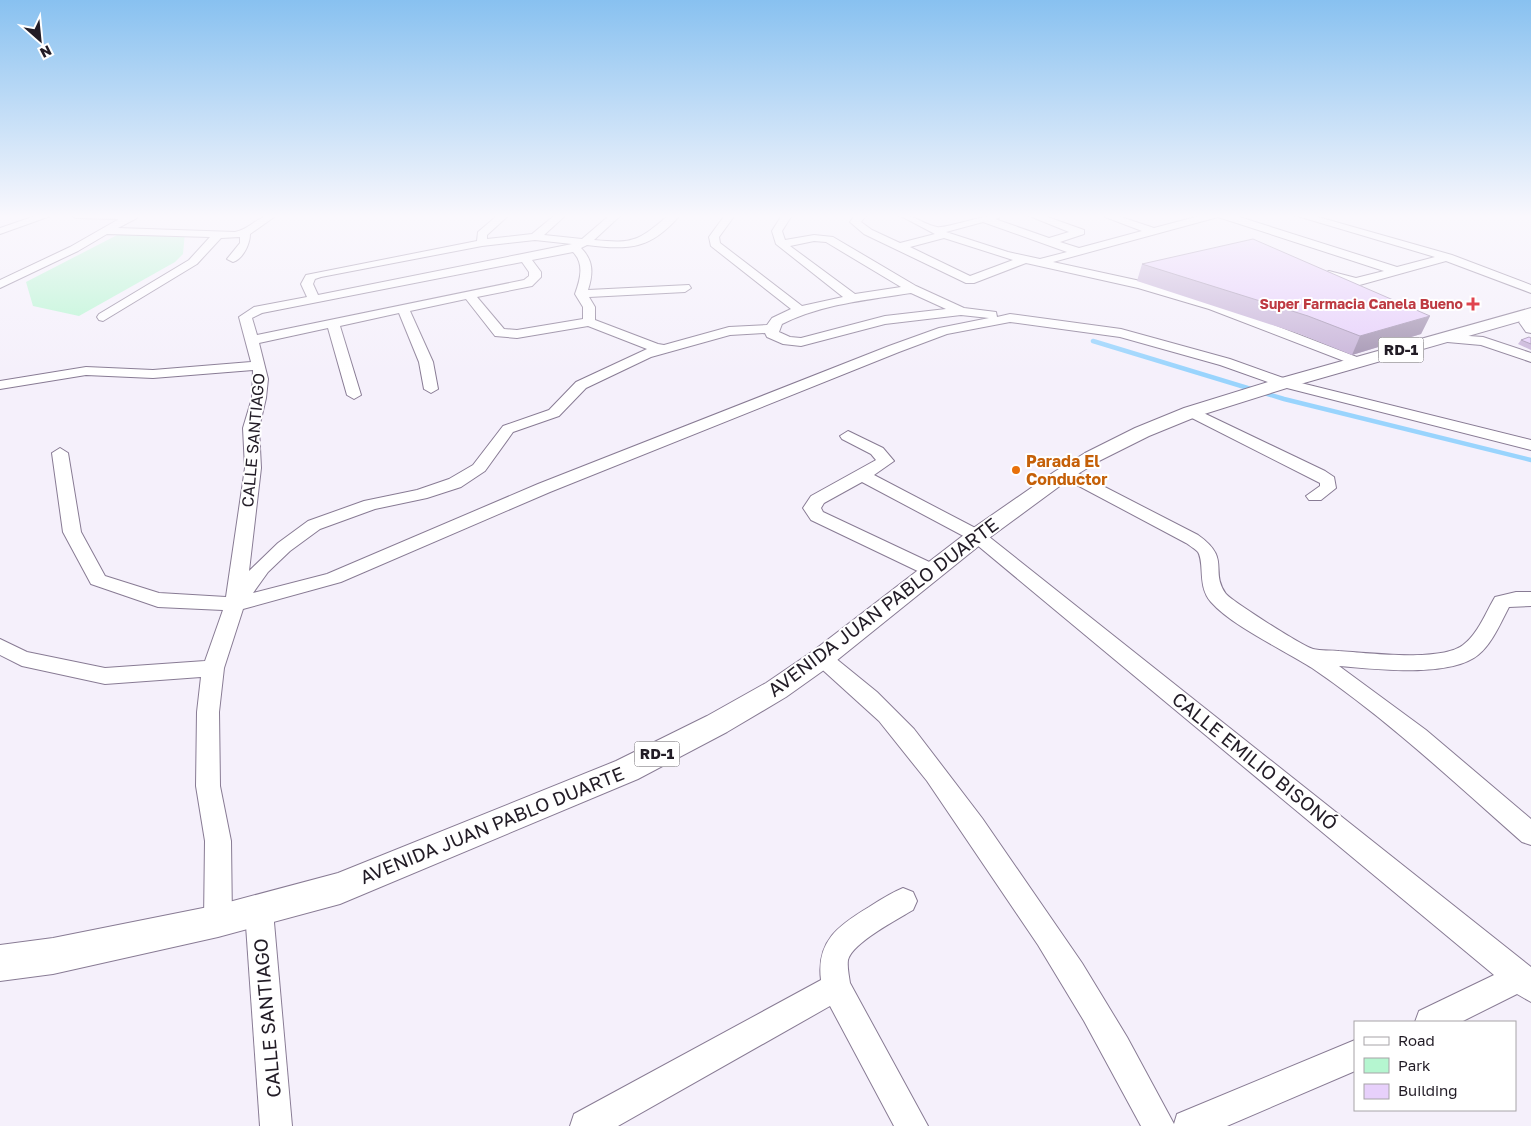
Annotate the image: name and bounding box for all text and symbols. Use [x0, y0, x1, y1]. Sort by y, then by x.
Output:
north arrow [15, 15, 65, 65]
text: N [38, 42, 55, 62]
place label: Super Farmacia Canela Bueno [1260, 295, 1463, 312]
marker: Super Farmacia Canela Bueno [1467, 298, 1479, 310]
road number: RD-1 [1378, 338, 1424, 362]
street label: CALLE SANTIAGO [237, 372, 269, 508]
place label: Parada El Conductor [1026, 451, 1107, 489]
marker: Parada El Conductor [1010, 464, 1022, 476]
street label: AVENIDA JUAN PABLO DUARTE [763, 512, 1002, 701]
street label: CALLE EMILIO BISONÓ [1168, 687, 1343, 834]
road number: RD-1 [634, 742, 680, 766]
street label: AVENIDA JUAN PABLO DUARTE [356, 761, 627, 888]
street label: CALLE SANTIAGO [248, 937, 285, 1099]
legend [1354, 1021, 1516, 1111]
text: Road [1398, 1031, 1435, 1049]
text: Park [1398, 1056, 1431, 1074]
text: Building [1398, 1081, 1458, 1099]

